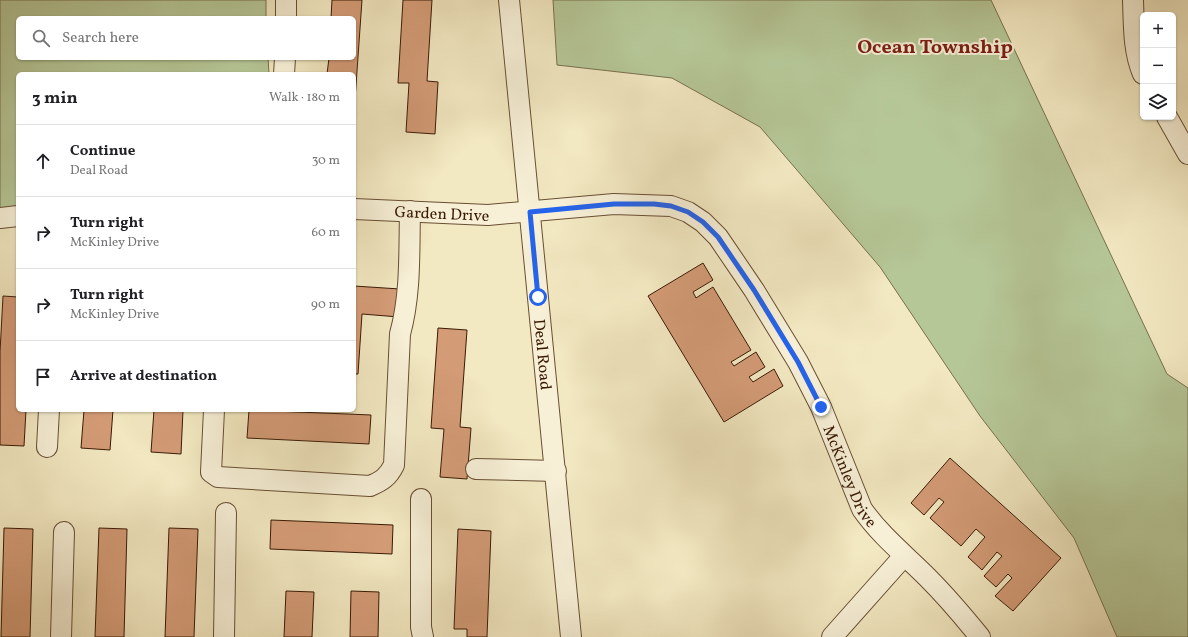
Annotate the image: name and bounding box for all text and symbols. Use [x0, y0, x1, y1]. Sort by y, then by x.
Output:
map controls [1140, 12, 1176, 120]
button: + [1140, 12, 1176, 48]
search box [16, 16, 356, 60]
icon: search [30, 27, 52, 49]
text: Search here [62, 28, 139, 49]
district label: Ocean Township [857, 34, 1013, 62]
button: − [1140, 48, 1176, 84]
button: layers [1140, 84, 1176, 120]
text: 3 min [32, 87, 78, 110]
text: Walk · 180 m [269, 89, 340, 107]
text: Continue [70, 141, 135, 162]
icon: ahead [32, 150, 54, 172]
text: 30 m [312, 152, 340, 170]
text: Deal Road [70, 162, 128, 180]
street label: Garden Drive [394, 202, 490, 228]
text: Turn right [70, 213, 144, 234]
icon: right [32, 222, 54, 244]
text: 60 m [312, 224, 340, 242]
text: McKinley Drive [70, 234, 159, 252]
text: Turn right [70, 285, 144, 306]
route start [529, 288, 547, 306]
icon: right [32, 294, 54, 316]
text: 90 m [311, 296, 340, 314]
text: McKinley Drive [70, 306, 159, 324]
street label: Deal Road [527, 318, 556, 391]
icon: arrive [32, 366, 54, 388]
text: Arrive at destination [70, 366, 217, 387]
route end [812, 398, 830, 416]
street label: McKinley Drive [816, 422, 881, 533]

